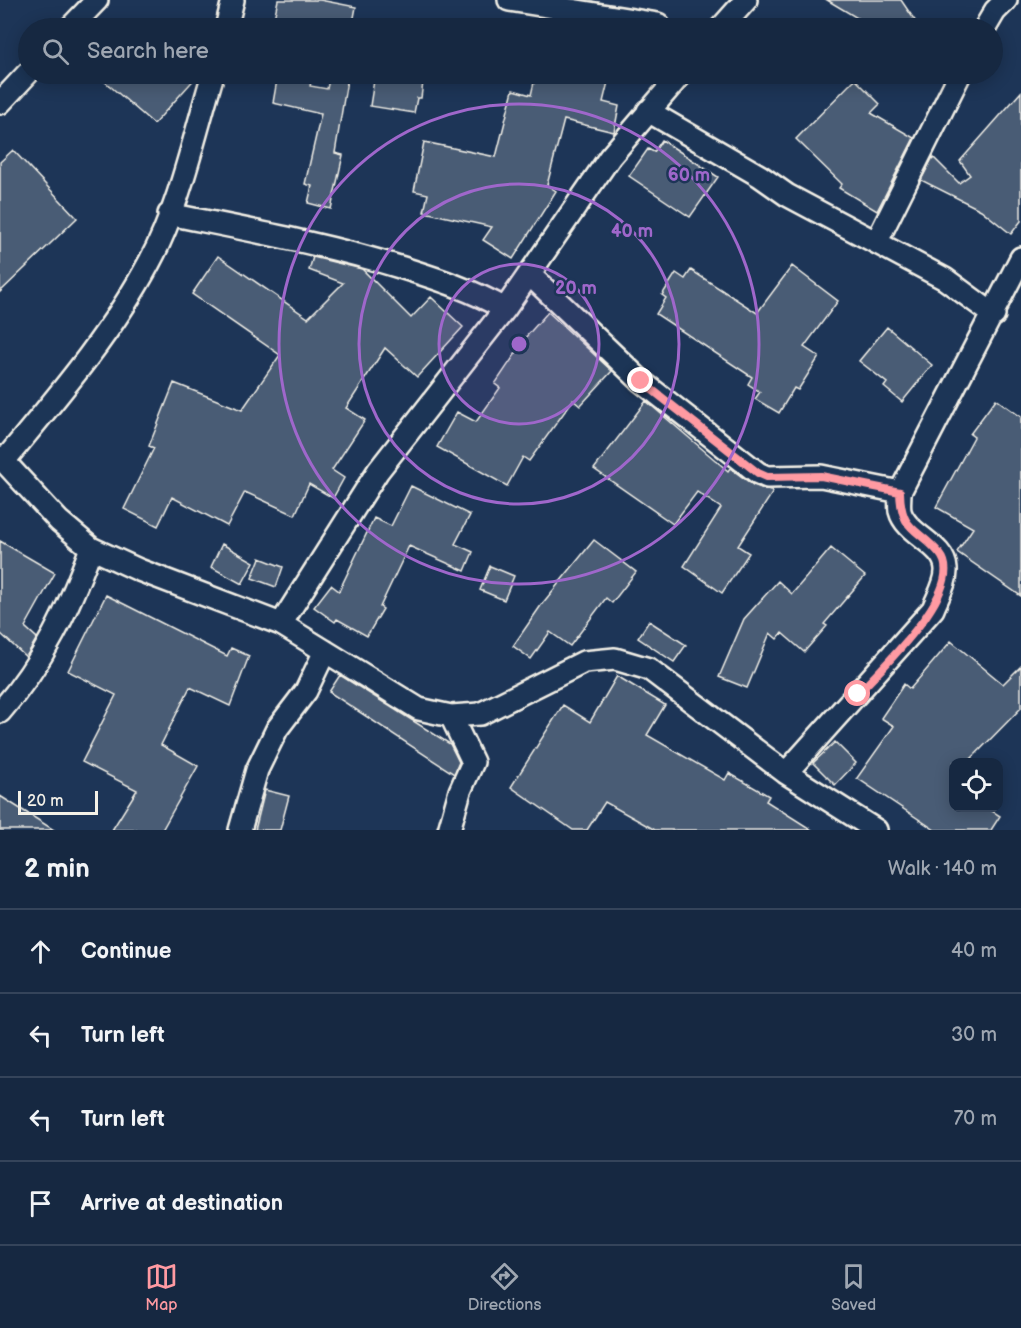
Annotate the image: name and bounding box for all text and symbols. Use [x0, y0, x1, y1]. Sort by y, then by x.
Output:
search box [18, 18, 1003, 84]
icon: search [39, 35, 72, 68]
text: Search here [87, 38, 209, 65]
text: 60 m [668, 165, 710, 186]
text: 40 m [611, 221, 653, 242]
text: 20 m [555, 278, 597, 299]
centre of rings [509, 334, 529, 354]
route end [627, 367, 653, 393]
route start [844, 680, 870, 706]
map controls [949, 758, 1003, 812]
button: locate [949, 758, 1003, 812]
scale bar [18, 788, 98, 816]
text: 20 m [27, 792, 63, 811]
text: 2 min [24, 854, 90, 885]
text: Walk · 140 m [888, 857, 997, 881]
icon: ahead [24, 935, 57, 968]
text: Continue [81, 938, 171, 965]
text: 40 m [951, 939, 997, 963]
icon: left [24, 1019, 57, 1052]
text: Turn left [81, 1022, 165, 1049]
text: 30 m [951, 1023, 997, 1047]
icon: left [24, 1103, 57, 1136]
text: Turn left [81, 1106, 165, 1133]
text: 70 m [953, 1107, 997, 1131]
icon: arrive [24, 1187, 57, 1220]
text: Arrive at destination [81, 1190, 283, 1217]
tab: Map [145, 1260, 178, 1315]
tab: Directions [468, 1260, 541, 1315]
tab: Saved [831, 1260, 876, 1315]

